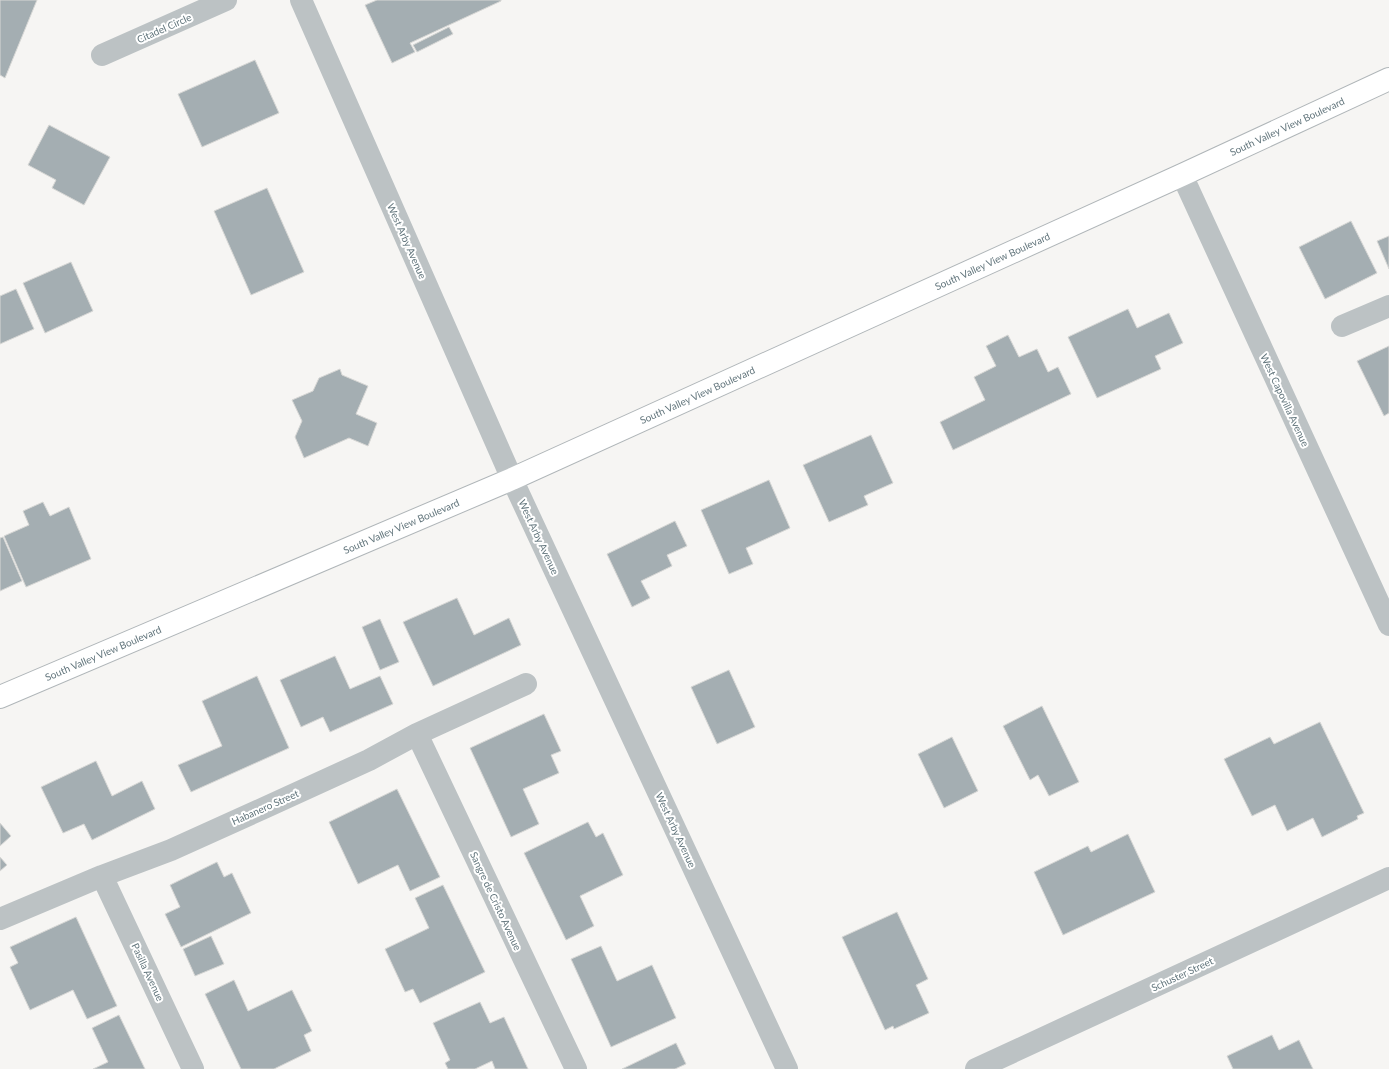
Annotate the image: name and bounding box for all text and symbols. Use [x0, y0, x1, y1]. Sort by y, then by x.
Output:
street label: Citadel Circle [135, 11, 193, 45]
street label: South Valley View Boulevard [1228, 95, 1346, 158]
street label: West Arby Avenue [385, 201, 429, 281]
street label: South Valley View Boulevard [933, 230, 1052, 292]
street label: West Capovilla Avenue [1258, 352, 1312, 448]
street label: South Valley View Boulevard [638, 364, 757, 426]
street label: South Valley View Boulevard [341, 496, 461, 556]
street label: West Arby Avenue [516, 498, 562, 576]
street label: South Valley View Boulevard [43, 623, 163, 683]
street label: Habanero Street [230, 787, 301, 827]
street label: West Arby Avenue [653, 791, 699, 869]
street label: Sangre de Cristo Avenue [468, 850, 524, 952]
street label: Pasilla Avenue [129, 941, 167, 1003]
street label: Schuster Street [1149, 954, 1215, 994]

